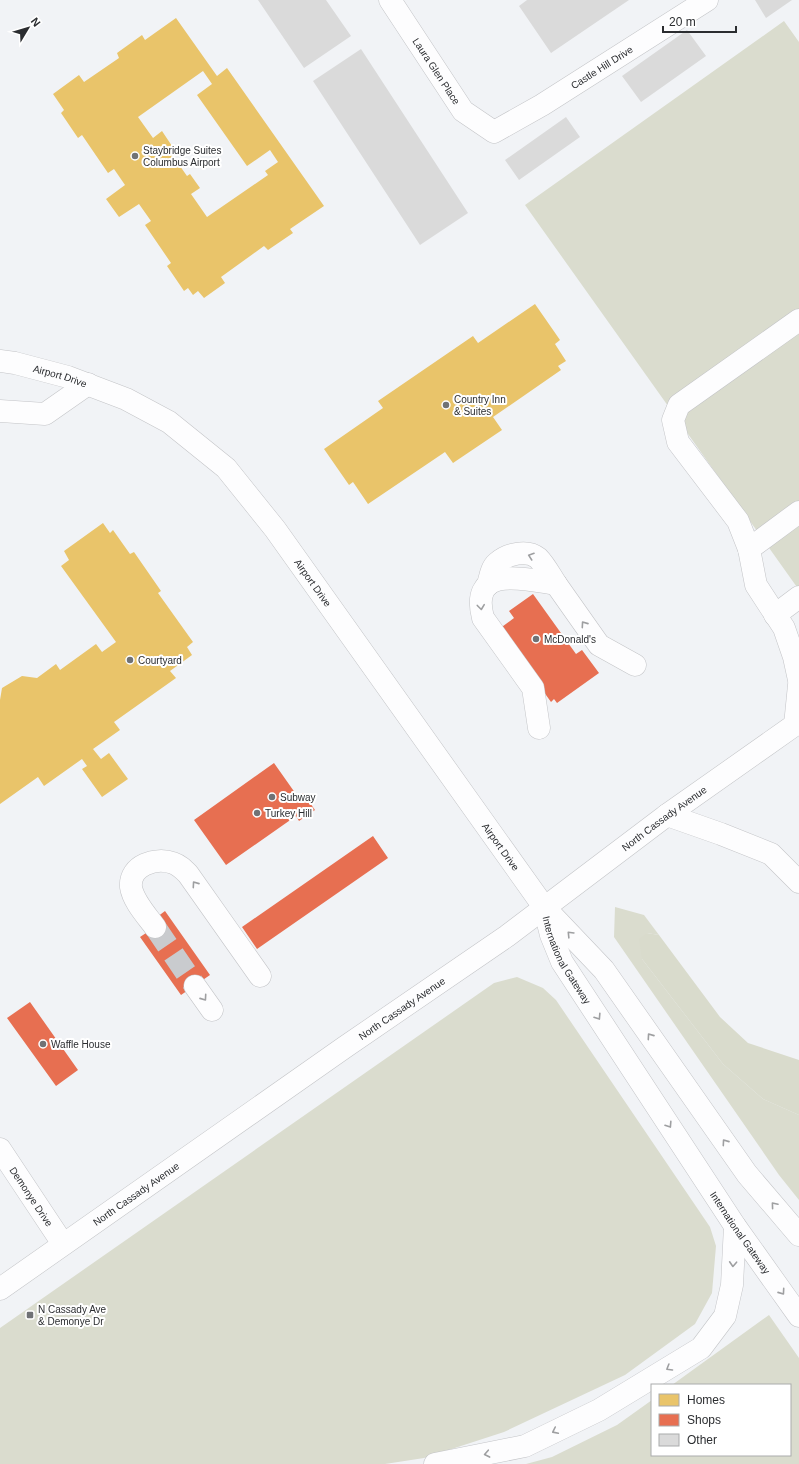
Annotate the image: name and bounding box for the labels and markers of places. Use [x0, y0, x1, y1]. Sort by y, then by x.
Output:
place label: Staybridge Suites Columbus Airport [143, 145, 221, 168]
marker: Staybridge Suites Columbus Airport [130, 151, 140, 161]
place label: Country Inn & Suites [454, 394, 506, 417]
marker: Country Inn & Suites [441, 400, 451, 410]
marker: McDonald's [531, 634, 541, 644]
place label: McDonald's [544, 634, 596, 645]
marker: Courtyard [125, 655, 135, 665]
place label: Courtyard [138, 655, 182, 666]
marker: Subway [267, 792, 277, 802]
place label: Subway [280, 792, 316, 803]
marker: Turkey Hill [252, 808, 262, 818]
place label: Turkey Hill [265, 808, 312, 819]
marker: Waffle House [38, 1039, 48, 1049]
place label: Waffle House [51, 1039, 111, 1050]
place label: N Cassady Ave & Demonye Dr [38, 1304, 107, 1327]
marker: N Cassady Ave & Demonye Dr [25, 1310, 35, 1320]

